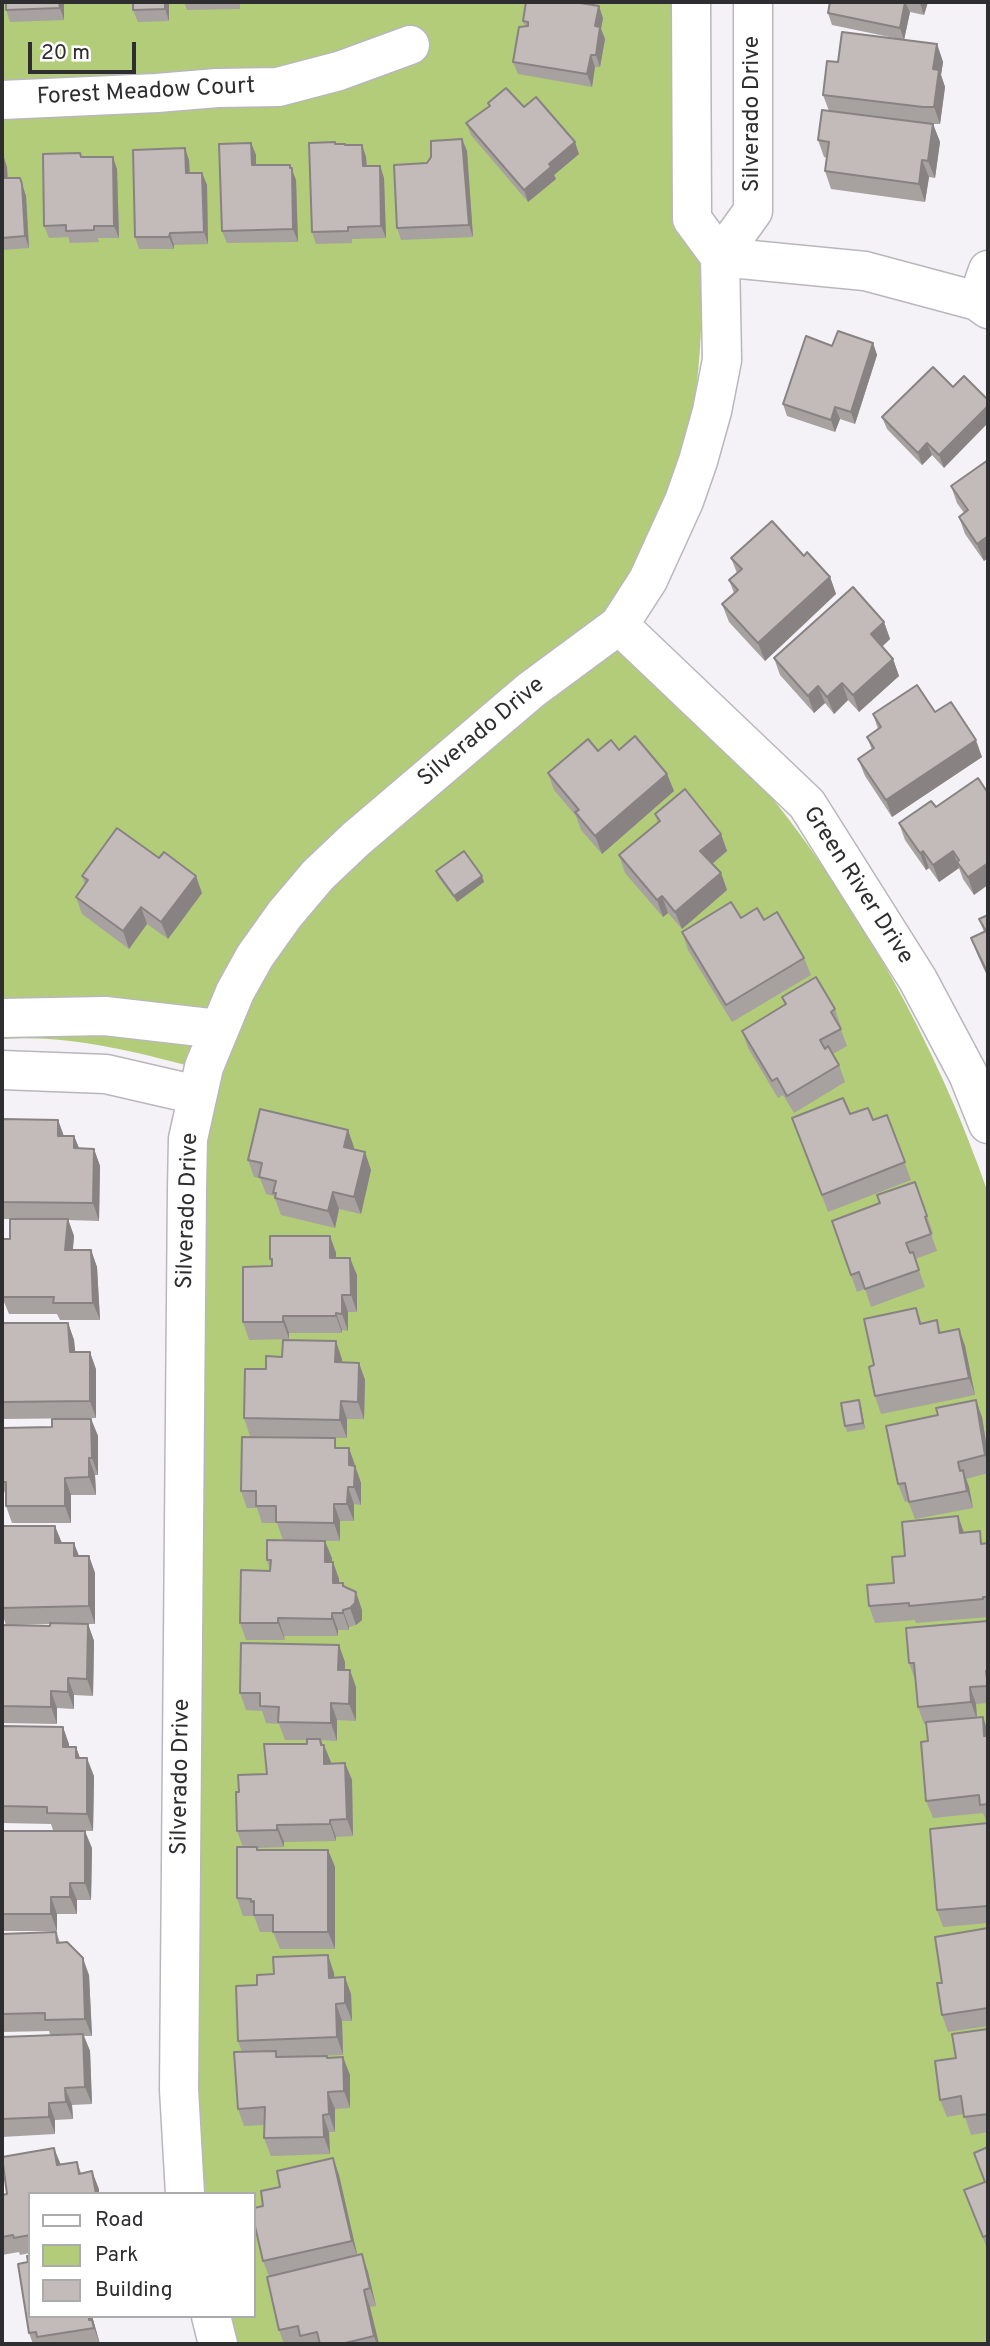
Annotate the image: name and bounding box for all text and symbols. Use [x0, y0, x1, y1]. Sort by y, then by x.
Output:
scale bar [32, 28, 140, 72]
street label: Silverado Drive [739, 36, 767, 192]
text: 20 m [41, 40, 90, 67]
street label: Forest Meadow Court [36, 74, 256, 112]
street label: Silverado Drive [413, 672, 551, 794]
street label: Green River Drive [796, 802, 918, 970]
street label: Silverado Drive [172, 1132, 206, 1290]
street label: Silverado Drive [167, 1699, 197, 1855]
legend [28, 2192, 256, 2318]
text: Road [95, 2207, 144, 2234]
text: Park [95, 2242, 138, 2269]
text: Building [95, 2277, 173, 2304]

